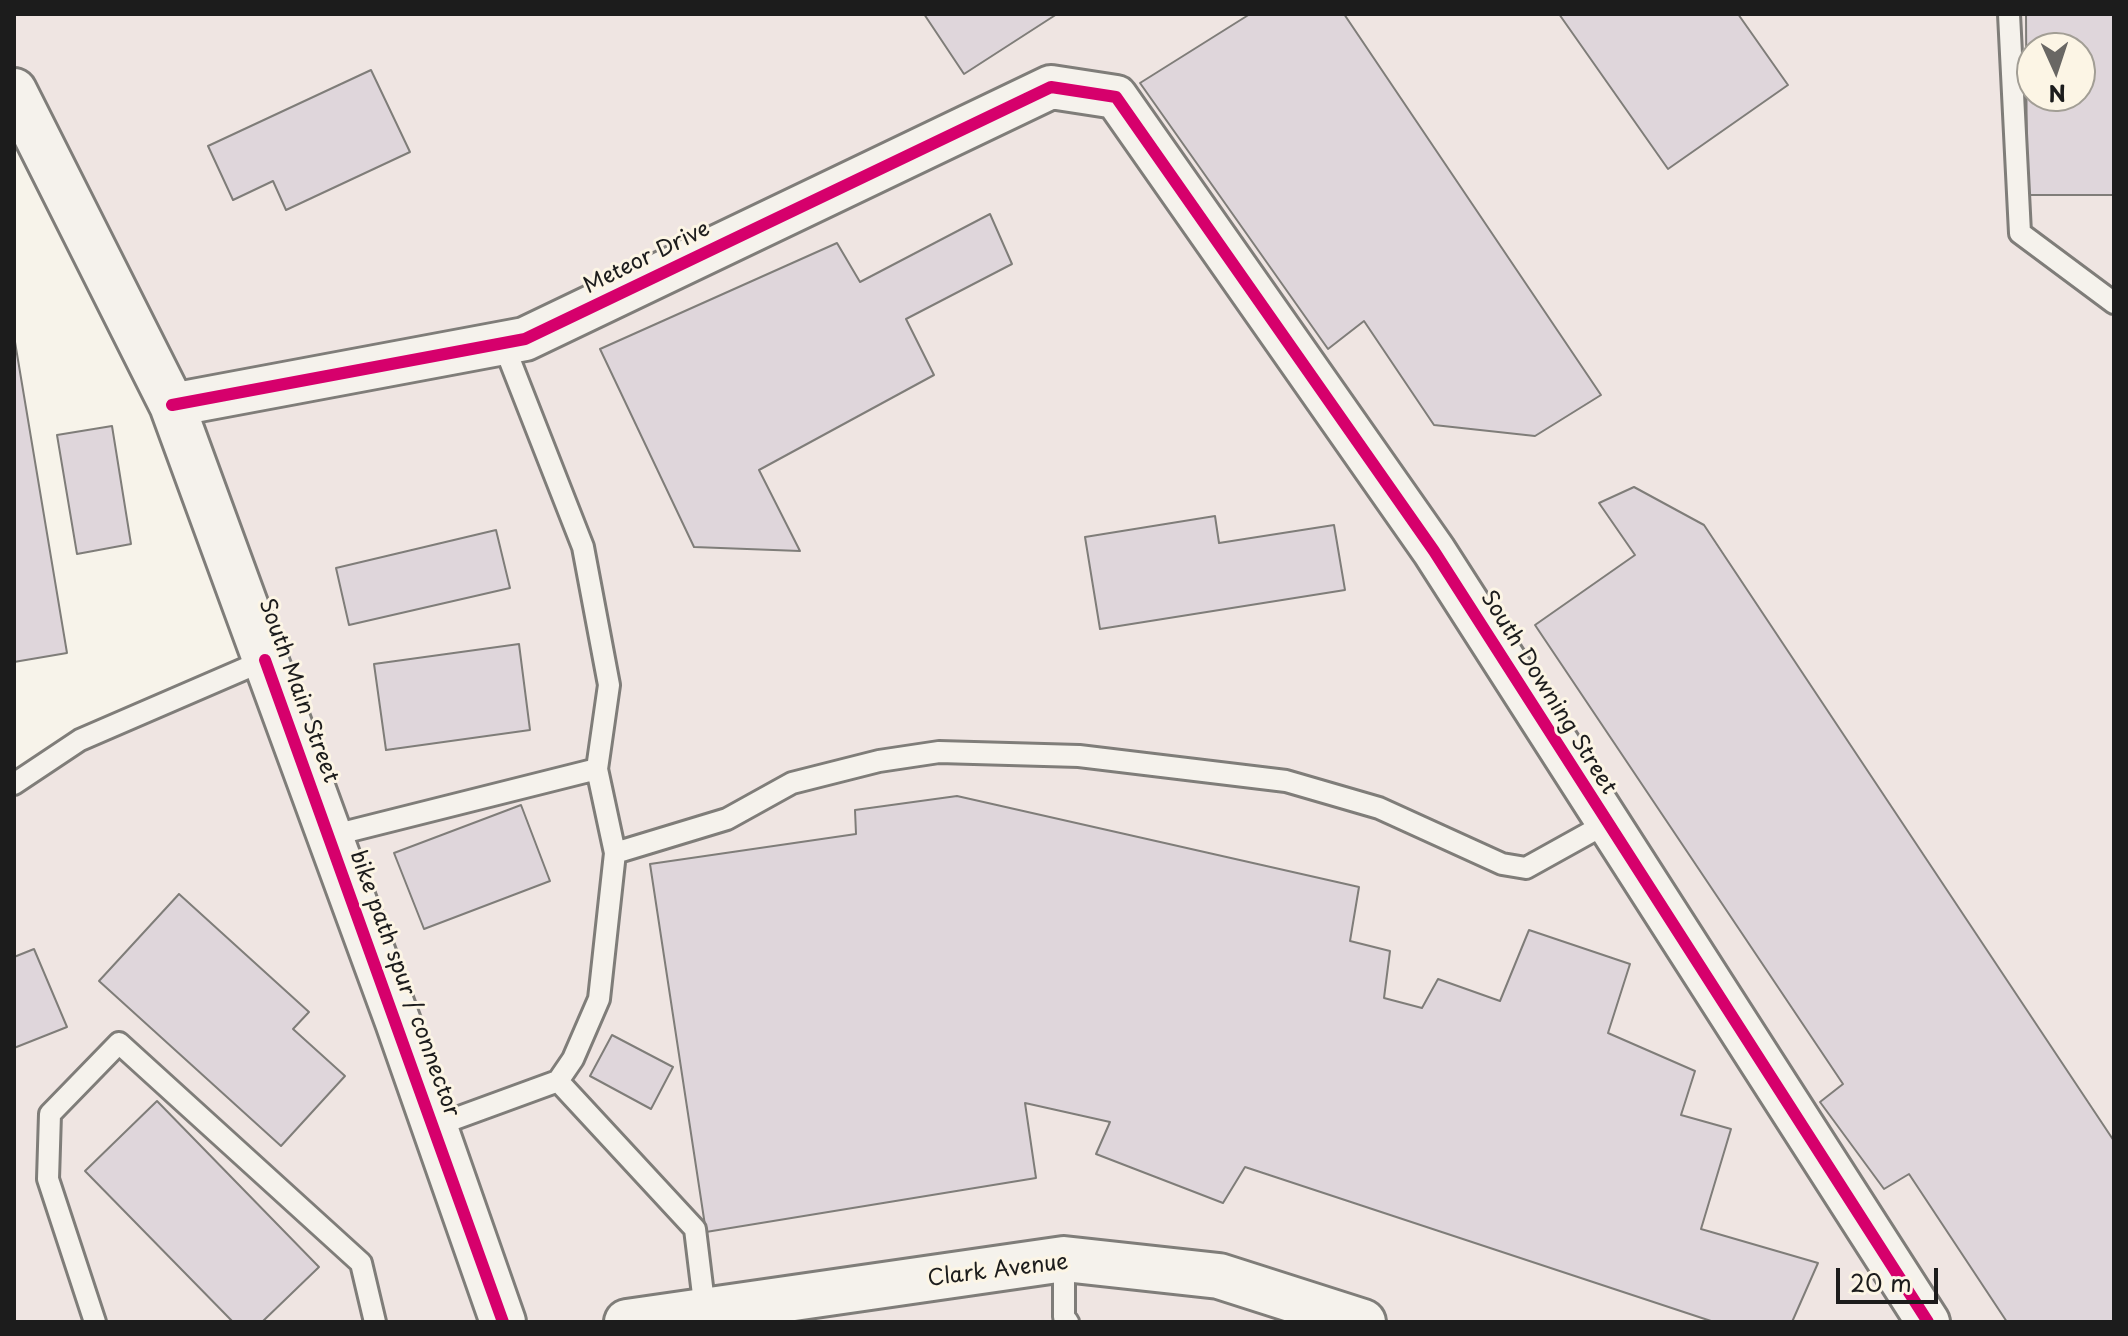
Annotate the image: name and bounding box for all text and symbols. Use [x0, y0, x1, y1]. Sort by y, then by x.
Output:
north arrow [2016, 32, 2096, 112]
text: N [2048, 78, 2067, 111]
street label: Meteor Drive [580, 216, 714, 300]
street label: South Downing Street [1474, 586, 1622, 800]
street label: South Main Street [252, 595, 344, 787]
street label: bike path spur / connector [343, 847, 465, 1121]
street label: Clark Avenue [926, 1249, 1070, 1293]
scale bar [1840, 1252, 1942, 1302]
text: 20 m [1850, 1264, 1912, 1300]

